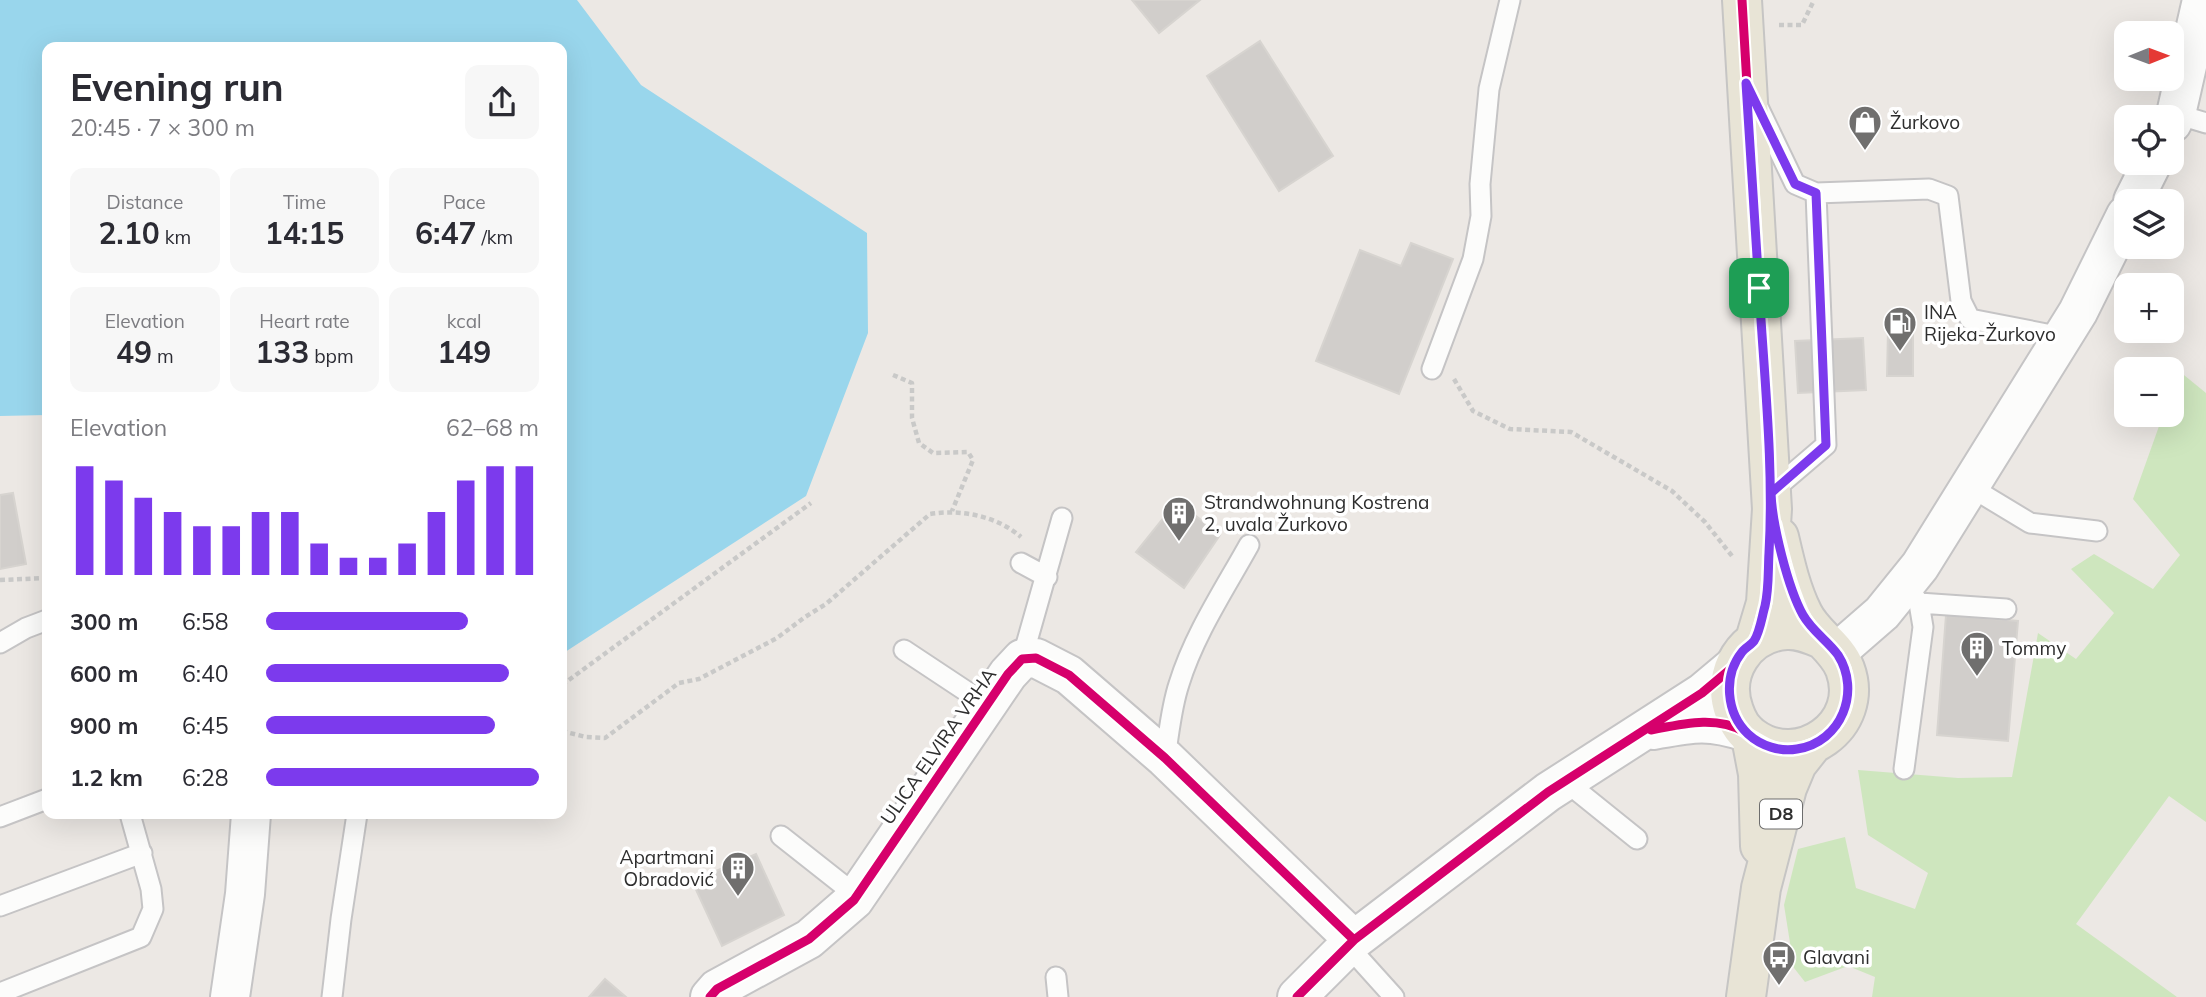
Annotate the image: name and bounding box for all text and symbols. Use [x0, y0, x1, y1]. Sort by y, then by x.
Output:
north arrow [2114, 21, 2184, 91]
map controls [2114, 21, 2184, 427]
text: Evening run [70, 63, 284, 111]
button: share [465, 65, 539, 139]
shop icon: Žurkovo [1846, 103, 1884, 152]
button: locate [2114, 105, 2184, 175]
place label: Žurkovo [1890, 110, 1960, 134]
text: 20:45 · 7 × 300 m [70, 113, 255, 142]
button: layers [2114, 189, 2184, 259]
text: Distance [106, 190, 183, 214]
text: Time [283, 190, 326, 214]
text: Pace [443, 190, 486, 214]
text: 2.10 [98, 214, 160, 252]
text: 14:15 [265, 214, 344, 252]
text: 6:47 [415, 214, 476, 252]
text: km [160, 225, 191, 249]
text: /km [476, 225, 513, 249]
pin [1729, 258, 1789, 318]
icon: arrive [1740, 269, 1778, 307]
button: + [2114, 273, 2184, 343]
place label: INA Rijeka-Žurkovo [1924, 300, 2056, 346]
fuel station icon: INA Rijeka-Žurkovo [1881, 304, 1919, 353]
text: Elevation [105, 309, 185, 333]
text: Heart rate [259, 309, 350, 333]
text: kcal [447, 309, 482, 333]
text: 49 [116, 333, 152, 371]
text: 133 [255, 333, 309, 371]
text: 149 [437, 333, 491, 371]
text: m [152, 344, 174, 368]
text: bpm [309, 344, 354, 368]
button: − [2114, 357, 2184, 427]
text: Elevation [70, 413, 167, 442]
text: 62–68 m [446, 413, 539, 442]
place label: Strandwohnung Kostrena 2, uvala Žurkovo [1204, 490, 1430, 536]
building icon: Strandwohnung Kostrena 2, uvala Žurkovo [1160, 494, 1198, 543]
text: 300 m [70, 607, 138, 636]
text: 6:58 [182, 607, 229, 636]
building icon: Tommy [1958, 629, 1996, 678]
place label: Tommy [2002, 636, 2066, 660]
text: 600 m [70, 659, 138, 688]
text: 6:40 [182, 659, 229, 688]
street label: ULICA ELVIRA VRHA [875, 663, 1001, 829]
text: 900 m [70, 711, 138, 740]
text: 6:45 [182, 711, 229, 740]
text: 1.2 km [70, 763, 143, 792]
text: 6:28 [182, 763, 229, 792]
road number: D8 [1760, 800, 1802, 828]
place label: Apartmani Obradović [619, 845, 714, 891]
building icon: Apartmani Obradović [719, 849, 757, 898]
bus stop icon: Glavani [1760, 938, 1798, 987]
place label: Glavani [1803, 945, 1870, 969]

